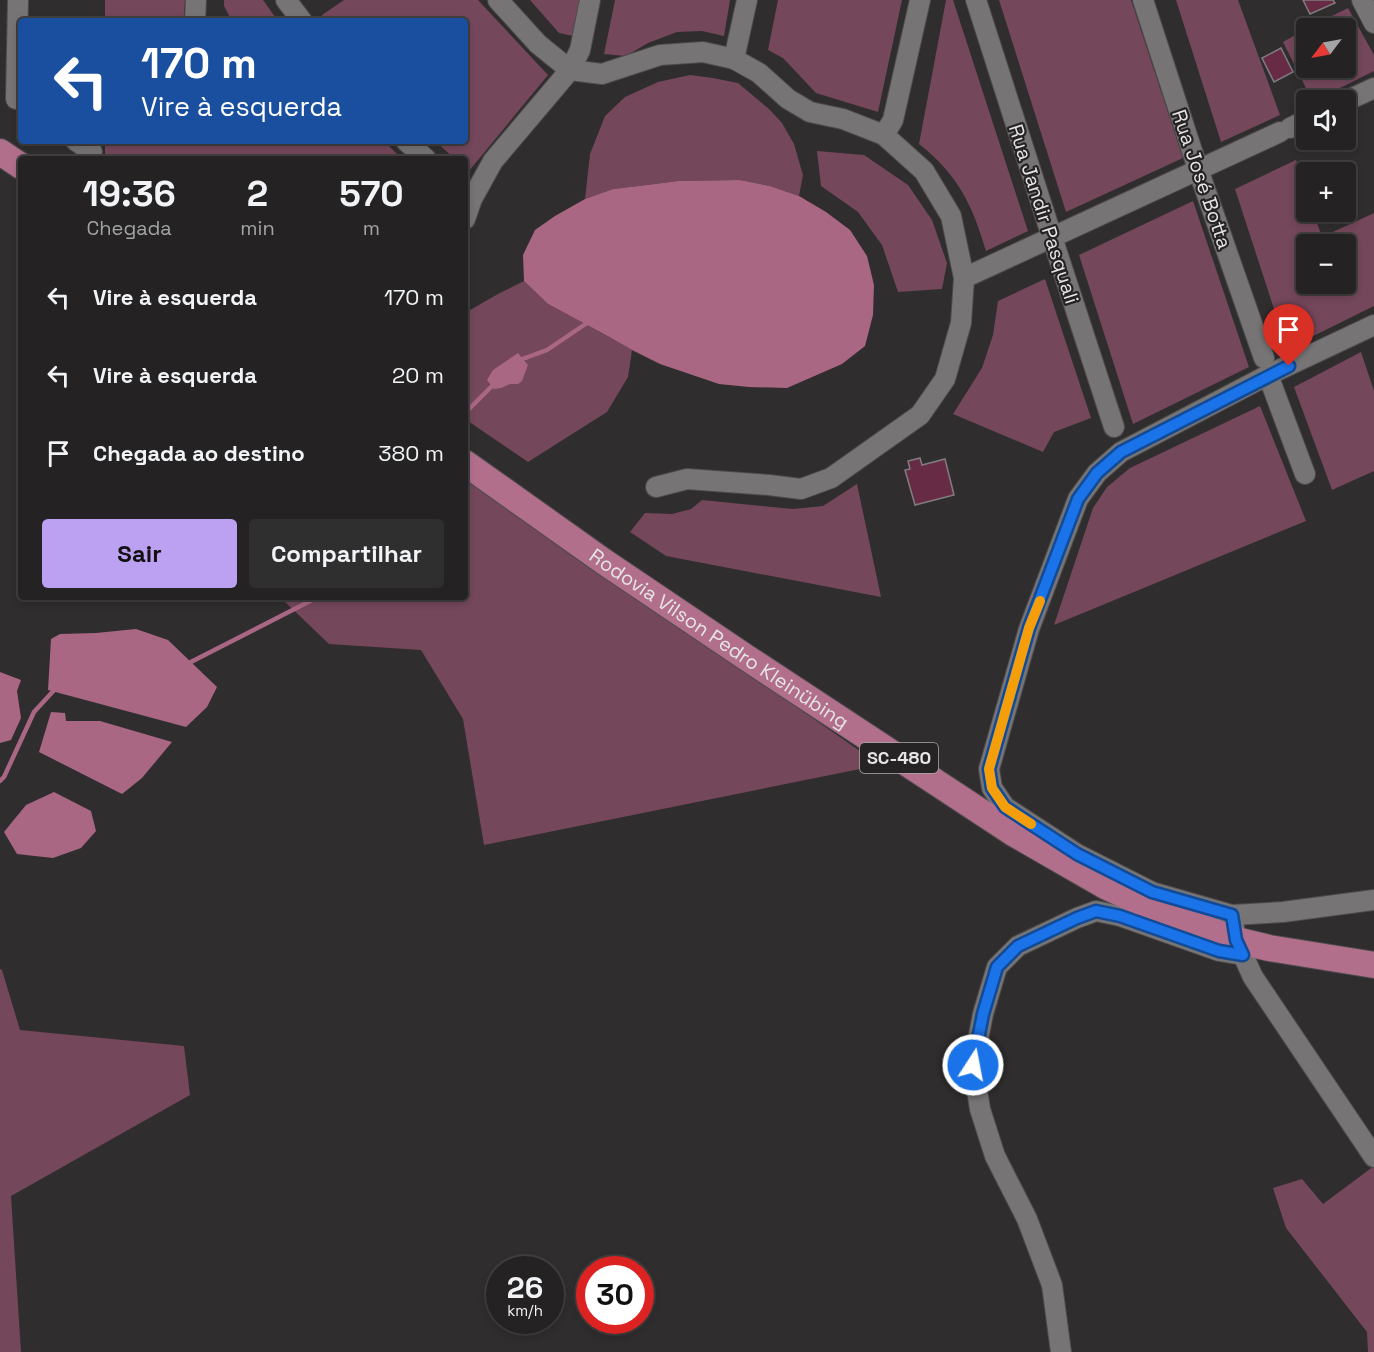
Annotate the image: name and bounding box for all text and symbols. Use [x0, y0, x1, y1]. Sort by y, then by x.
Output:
north arrow [1296, 18, 1356, 78]
map controls [1296, 18, 1356, 294]
text: 170 m [141, 37, 257, 90]
icon: left [42, 42, 120, 120]
text: Vire à esquerda [141, 89, 342, 124]
button: sound [1296, 90, 1356, 150]
street label: Rua José Botta [1166, 106, 1238, 252]
street label: Rua Jandir Pasquali [1003, 121, 1085, 307]
button: + [1296, 162, 1356, 222]
text: 19:36 [82, 171, 176, 217]
text: 2 [247, 171, 268, 217]
text: 570 [339, 171, 404, 217]
text: Chegada [86, 215, 172, 241]
text: min [240, 215, 275, 241]
text: m [363, 215, 380, 241]
button: − [1296, 234, 1356, 294]
icon: left [42, 281, 75, 314]
text: Vire à esquerda [93, 283, 257, 311]
text: 170 m [384, 283, 444, 311]
pin [1263, 304, 1314, 366]
icon: arrive [1272, 313, 1305, 346]
icon: left [42, 359, 75, 392]
text: Vire à esquerda [93, 361, 257, 389]
text: 20 m [392, 361, 444, 389]
icon: arrive [42, 437, 75, 470]
text: Chegada ao destino [93, 439, 305, 467]
text: 380 m [378, 439, 444, 467]
button: Sair [42, 519, 237, 588]
button: Compartilhar [249, 519, 444, 588]
street label: Rodovia Vilson Pedro Kleinübing [584, 543, 854, 735]
road number: SC-480 [860, 743, 938, 773]
position arrow [941, 1033, 1005, 1097]
speed limit sign: 30 [576, 1256, 654, 1334]
text: 26 [507, 1268, 543, 1307]
text: km/h [507, 1301, 543, 1320]

